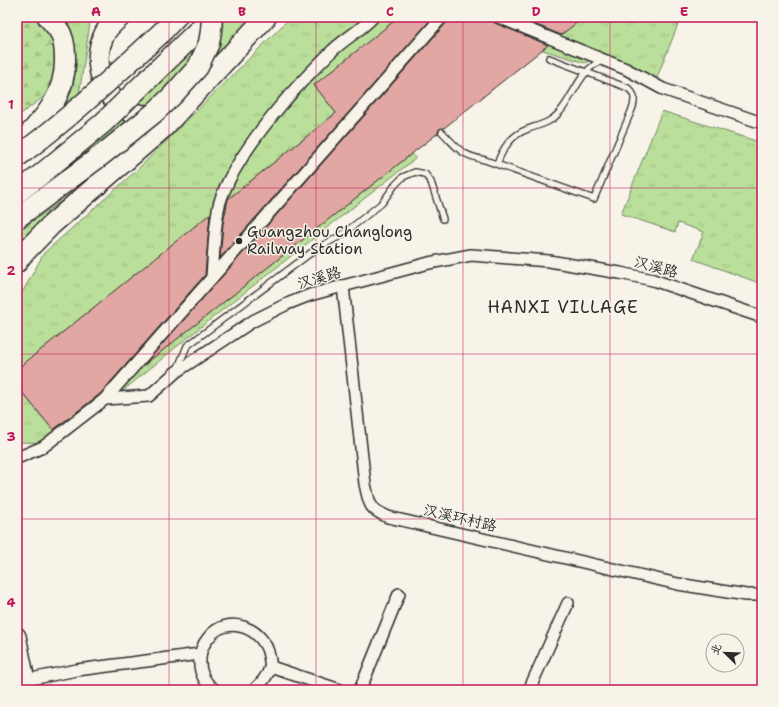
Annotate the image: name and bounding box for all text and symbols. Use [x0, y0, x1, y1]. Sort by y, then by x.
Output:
text: A [91, 3, 101, 20]
text: B [238, 3, 246, 20]
text: C [386, 3, 394, 20]
text: D [531, 3, 541, 20]
text: E [680, 3, 689, 20]
text: 1 [8, 96, 14, 113]
place label: Guangzhou Changlong Railway Station [247, 222, 412, 259]
marker: Guangzhou Changlong Railway Station [234, 236, 244, 246]
street label: 汉溪路 [632, 252, 680, 282]
text: 2 [6, 262, 16, 279]
street label: 汉溪路 [295, 262, 343, 294]
district label: HANXI VILLAGE [487, 296, 639, 318]
text: 3 [6, 428, 16, 445]
street label: 汉溪环村路 [421, 500, 499, 536]
text: 4 [6, 594, 16, 611]
north arrow [705, 633, 745, 673]
text: 北 [707, 641, 725, 657]

